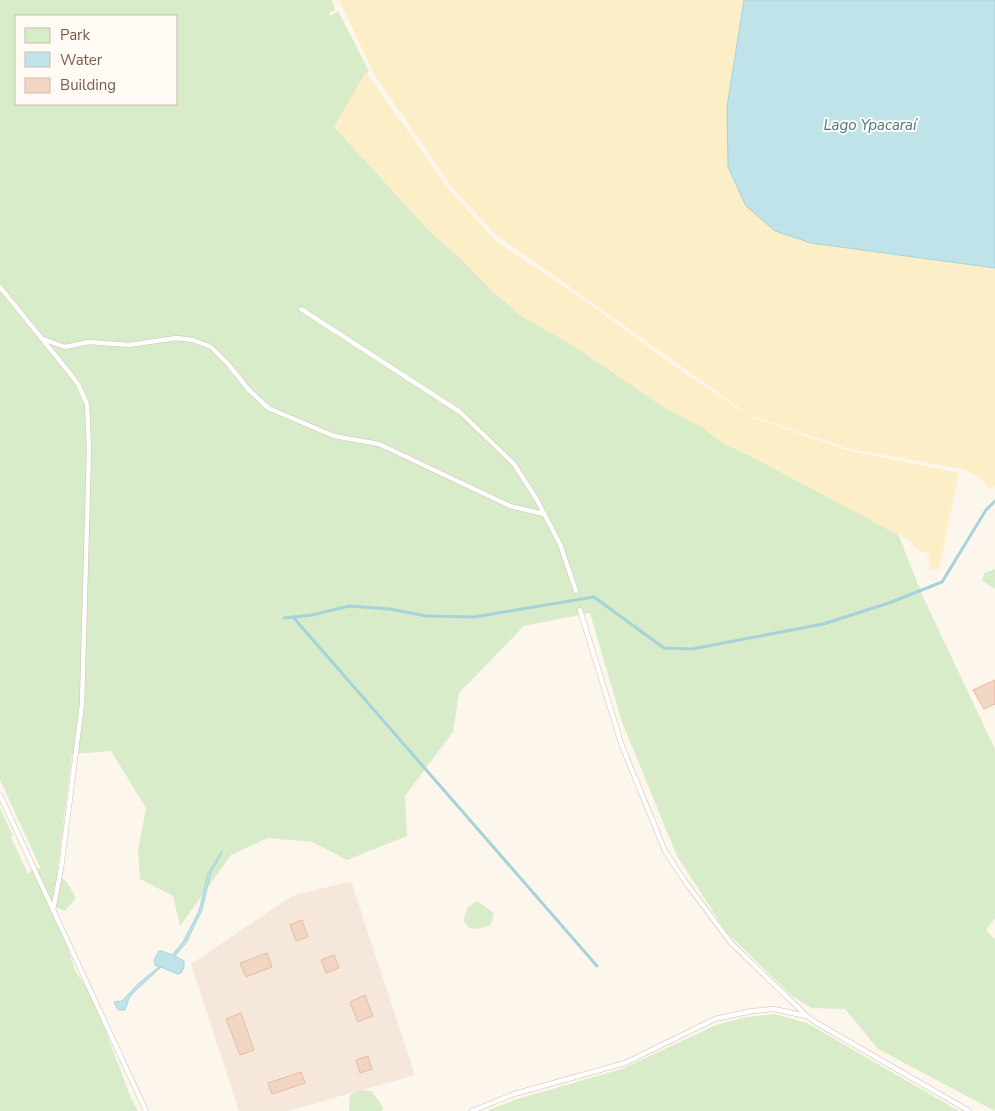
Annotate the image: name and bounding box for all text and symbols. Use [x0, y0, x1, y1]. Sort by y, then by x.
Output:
legend [15, 15, 178, 105]
text: Park [60, 25, 90, 45]
text: Water [60, 50, 103, 70]
text: Building [60, 75, 116, 95]
water label: Lago Ypacaraí [823, 115, 919, 135]

